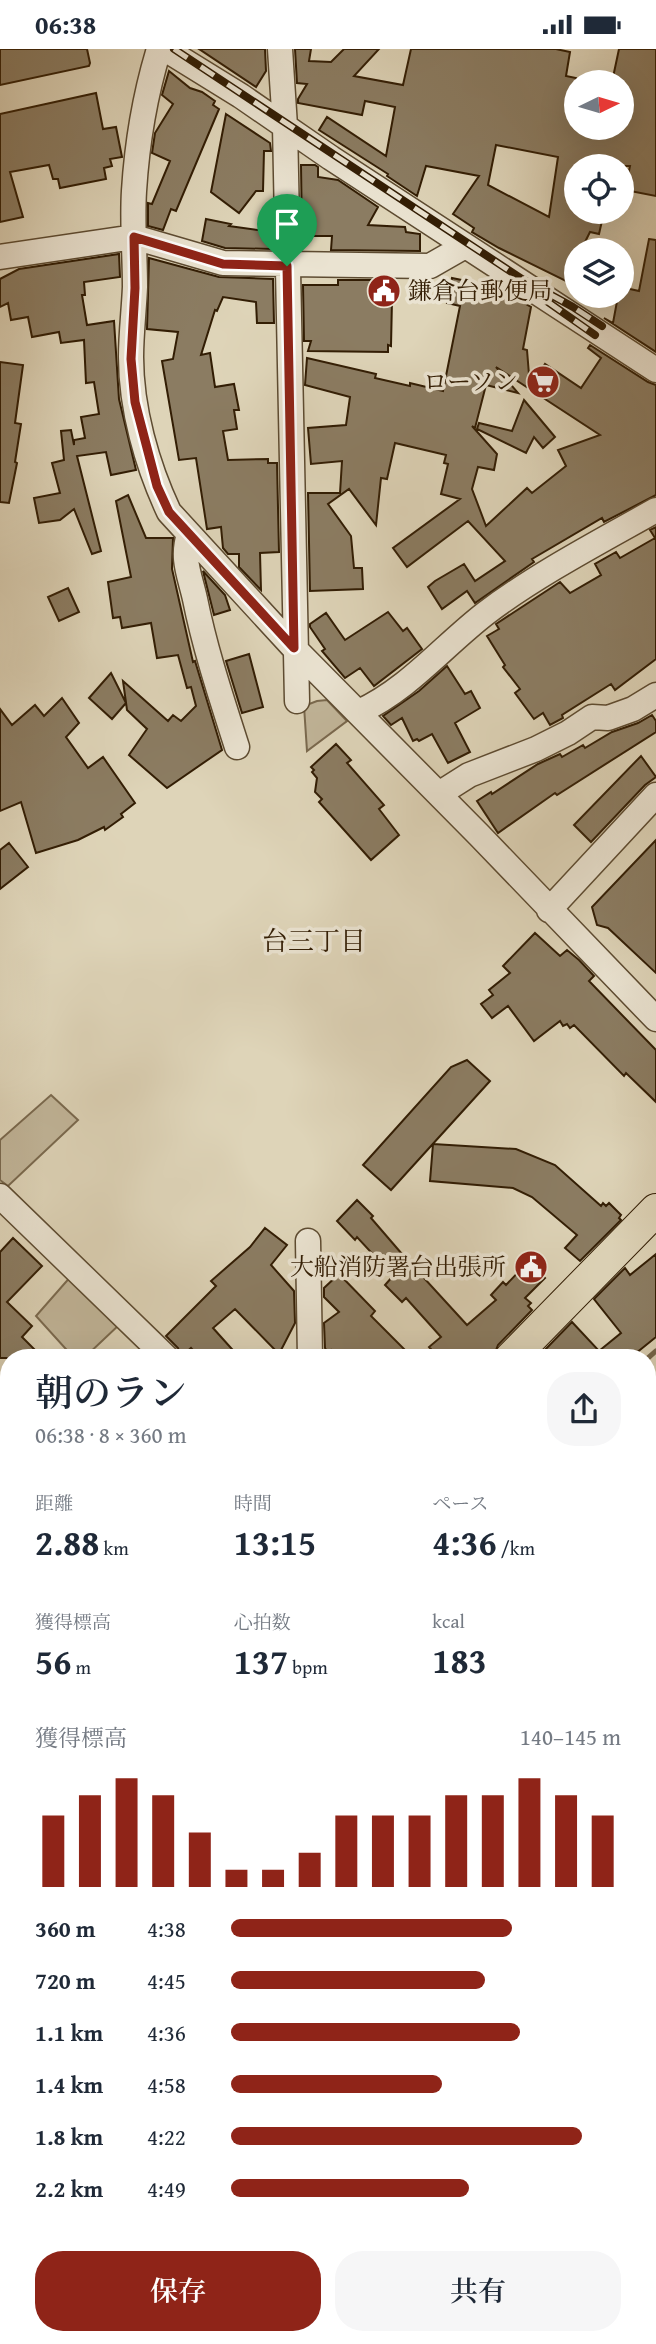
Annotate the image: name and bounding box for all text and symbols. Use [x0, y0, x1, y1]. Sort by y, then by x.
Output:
text: 06:38 [35, 5, 96, 44]
north arrow [564, 70, 634, 140]
map controls [564, 70, 634, 308]
button: locate [564, 154, 634, 224]
pin [257, 194, 317, 266]
icon: arrive [268, 205, 306, 243]
button: layers [564, 238, 634, 308]
public building icon: 鎌倉台郵便局 [365, 272, 403, 310]
place label: 鎌倉台郵便局 [408, 273, 552, 308]
supermarket icon: ローソン [524, 363, 562, 401]
place label: ローソン [423, 364, 518, 399]
district label: 台三丁目 [262, 921, 366, 960]
public building icon: 大船消防署台出張所 [512, 1248, 550, 1286]
place label: 大船消防署台出張所 [290, 1249, 506, 1284]
text: 朝のラン [35, 1364, 187, 1420]
button: share [547, 1372, 621, 1446]
text: 06:38 · 8 × 360 m [35, 1418, 187, 1451]
text: 距離 [35, 1489, 73, 1517]
text: 時間 [234, 1489, 272, 1517]
text: ペース [432, 1489, 488, 1517]
text: 2.88 [35, 1517, 99, 1568]
text: 13:15 [234, 1517, 316, 1568]
text: 4:36 [432, 1517, 497, 1568]
text: km [99, 1534, 129, 1562]
text: /km [497, 1534, 535, 1562]
text: kcal [432, 1607, 465, 1635]
text: 獲得標高 [35, 1608, 111, 1636]
text: 心拍数 [234, 1608, 291, 1636]
text: 183 [432, 1635, 487, 1686]
text: 56 [35, 1636, 71, 1687]
text: 137 [234, 1636, 288, 1687]
text: m [71, 1653, 91, 1681]
text: bpm [288, 1653, 328, 1681]
text: 140–145 m [520, 1720, 621, 1753]
text: 獲得標高 [35, 1721, 127, 1754]
text: 360 m [35, 1912, 96, 1945]
text: 4:38 [147, 1912, 186, 1945]
text: 720 m [35, 1964, 96, 1997]
text: 4:45 [147, 1964, 186, 1997]
text: 1.1 km [35, 2016, 103, 2049]
text: 4:36 [147, 2016, 186, 2049]
text: 1.4 km [35, 2068, 103, 2101]
text: 4:58 [147, 2068, 186, 2101]
text: 1.8 km [35, 2120, 103, 2153]
text: 4:22 [147, 2120, 186, 2153]
text: 2.2 km [35, 2172, 103, 2205]
text: 4:49 [147, 2172, 186, 2205]
button: 保存 [35, 2251, 321, 2331]
button: 共有 [335, 2251, 621, 2331]

